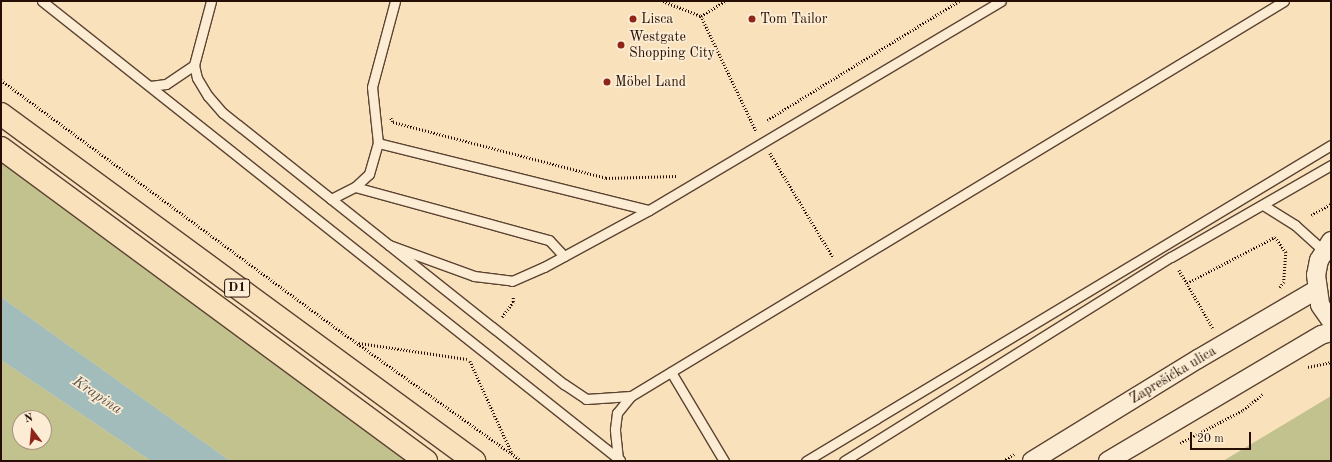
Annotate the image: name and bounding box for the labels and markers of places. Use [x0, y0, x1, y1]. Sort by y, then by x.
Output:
place label: Lisca [641, 11, 673, 27]
place label: Tom Tailor [760, 11, 827, 27]
marker: Lisca [628, 14, 638, 24]
marker: Tom Tailor [747, 14, 757, 24]
place label: Westgate Shopping City [629, 29, 715, 62]
marker: Westgate Shopping City [616, 40, 626, 50]
place label: Möbel Land [615, 74, 686, 90]
marker: Möbel Land [602, 77, 612, 87]

